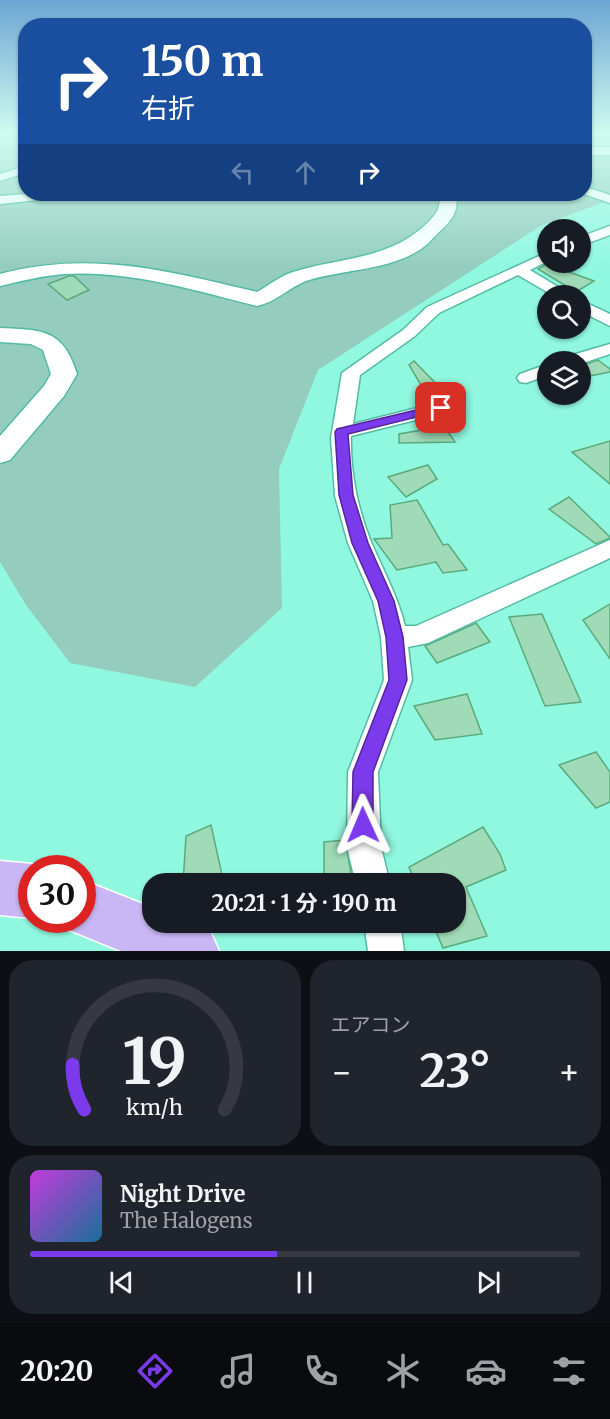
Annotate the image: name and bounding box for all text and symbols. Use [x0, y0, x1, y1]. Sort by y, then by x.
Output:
text: 150 m [141, 35, 263, 87]
icon: right [42, 42, 120, 120]
text: 右折 [141, 91, 195, 125]
icon: left [226, 156, 259, 189]
icon: ahead [289, 156, 322, 189]
icon: right [352, 156, 385, 189]
map controls [537, 219, 591, 405]
button: sound [537, 219, 591, 273]
button: search [537, 285, 591, 339]
button: layers [537, 351, 591, 405]
pin [415, 382, 466, 433]
icon: arrive [424, 391, 457, 424]
position arrow [331, 793, 395, 857]
speed limit sign: 30 [18, 855, 96, 933]
text: 20:21 · 1 分 · 190 m [211, 889, 397, 917]
text: エアコン [331, 1012, 411, 1037]
text: 19 [123, 1023, 187, 1101]
text: 23° [420, 1043, 491, 1099]
text: − [331, 1052, 353, 1093]
text: + [558, 1052, 580, 1093]
text: km/h [126, 1094, 183, 1121]
text: Night Drive [120, 1180, 245, 1208]
text: The Halogens [120, 1208, 252, 1233]
icon: previous [105, 1266, 138, 1299]
icon: pause [288, 1266, 321, 1299]
icon: next [472, 1266, 505, 1299]
icon: directions [134, 1350, 176, 1392]
icon: music [217, 1350, 259, 1392]
icon: phone [300, 1350, 342, 1392]
icon: climate [382, 1350, 424, 1392]
icon: car [465, 1350, 507, 1392]
icon: filters [548, 1350, 590, 1392]
text: 20:20 [20, 1354, 93, 1388]

